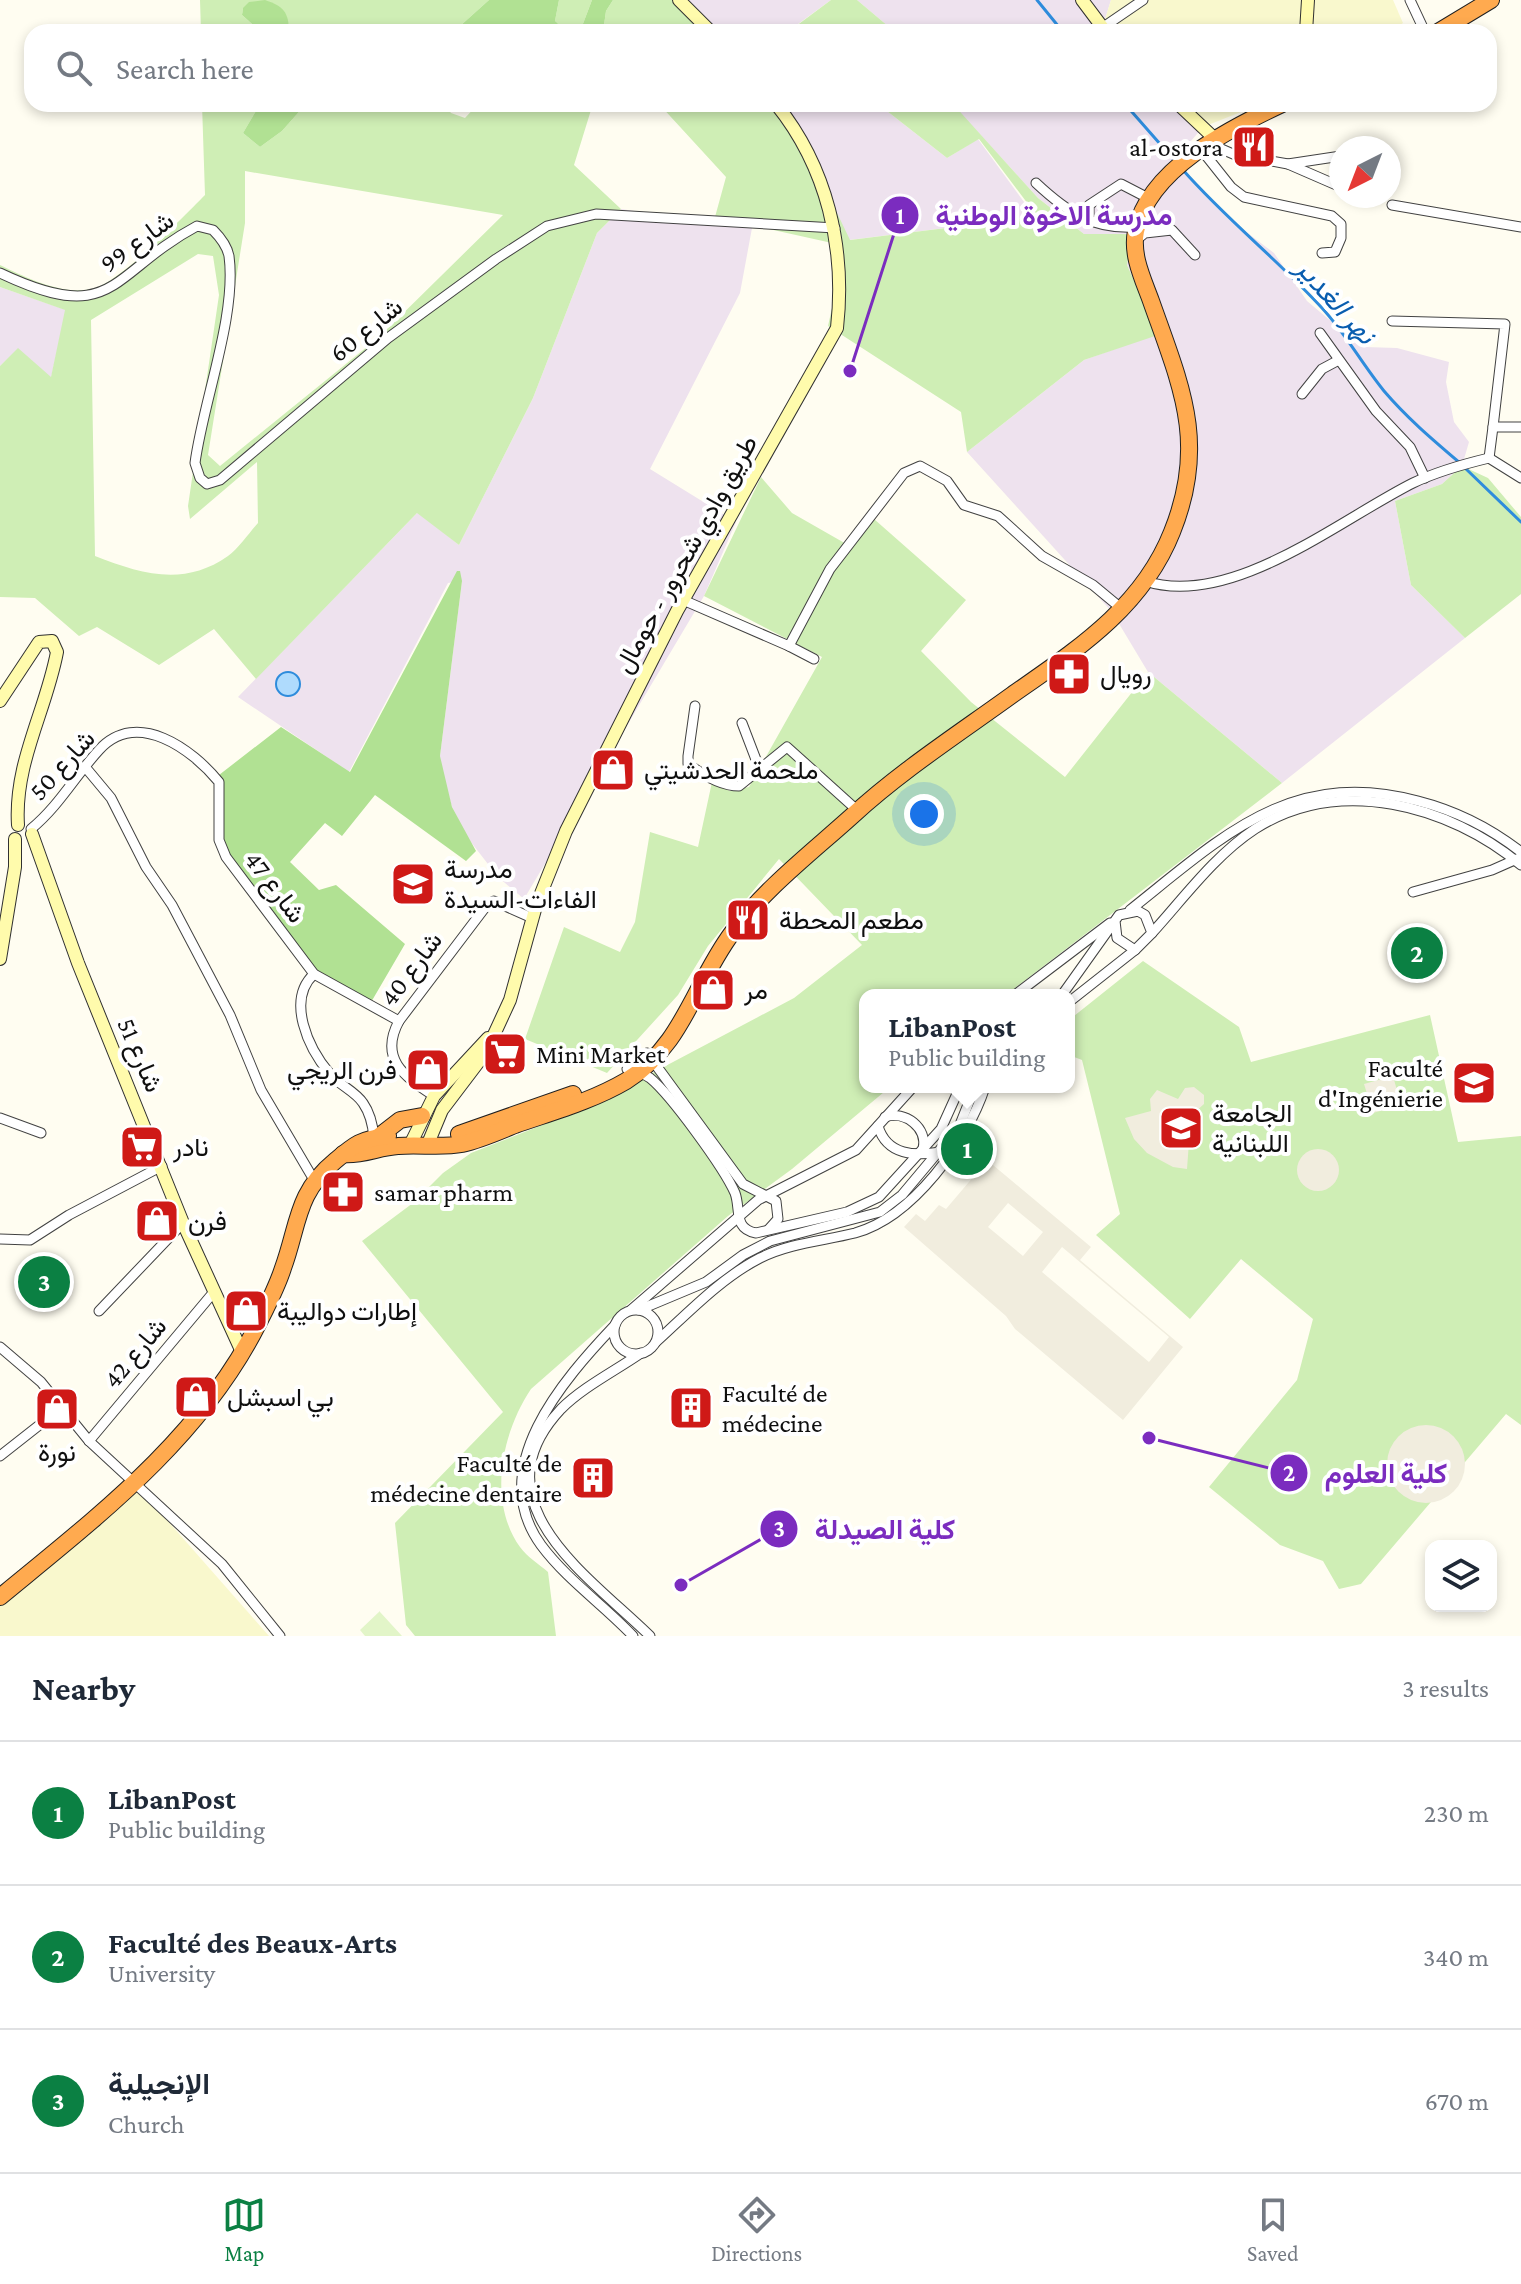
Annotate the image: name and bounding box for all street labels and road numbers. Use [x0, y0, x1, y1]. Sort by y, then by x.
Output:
street label: شارع 99 [95, 206, 181, 281]
street label: شارع 60 [324, 292, 410, 370]
street label: طريق وادي شحرور - حومال [609, 430, 769, 681]
street label: شارع 50 [23, 724, 103, 808]
street label: شارع 47 [236, 846, 311, 930]
street label: شارع 40 [374, 926, 451, 1014]
street label: شارع 51 [109, 1013, 169, 1098]
street label: شارع 42 [97, 1312, 175, 1396]

